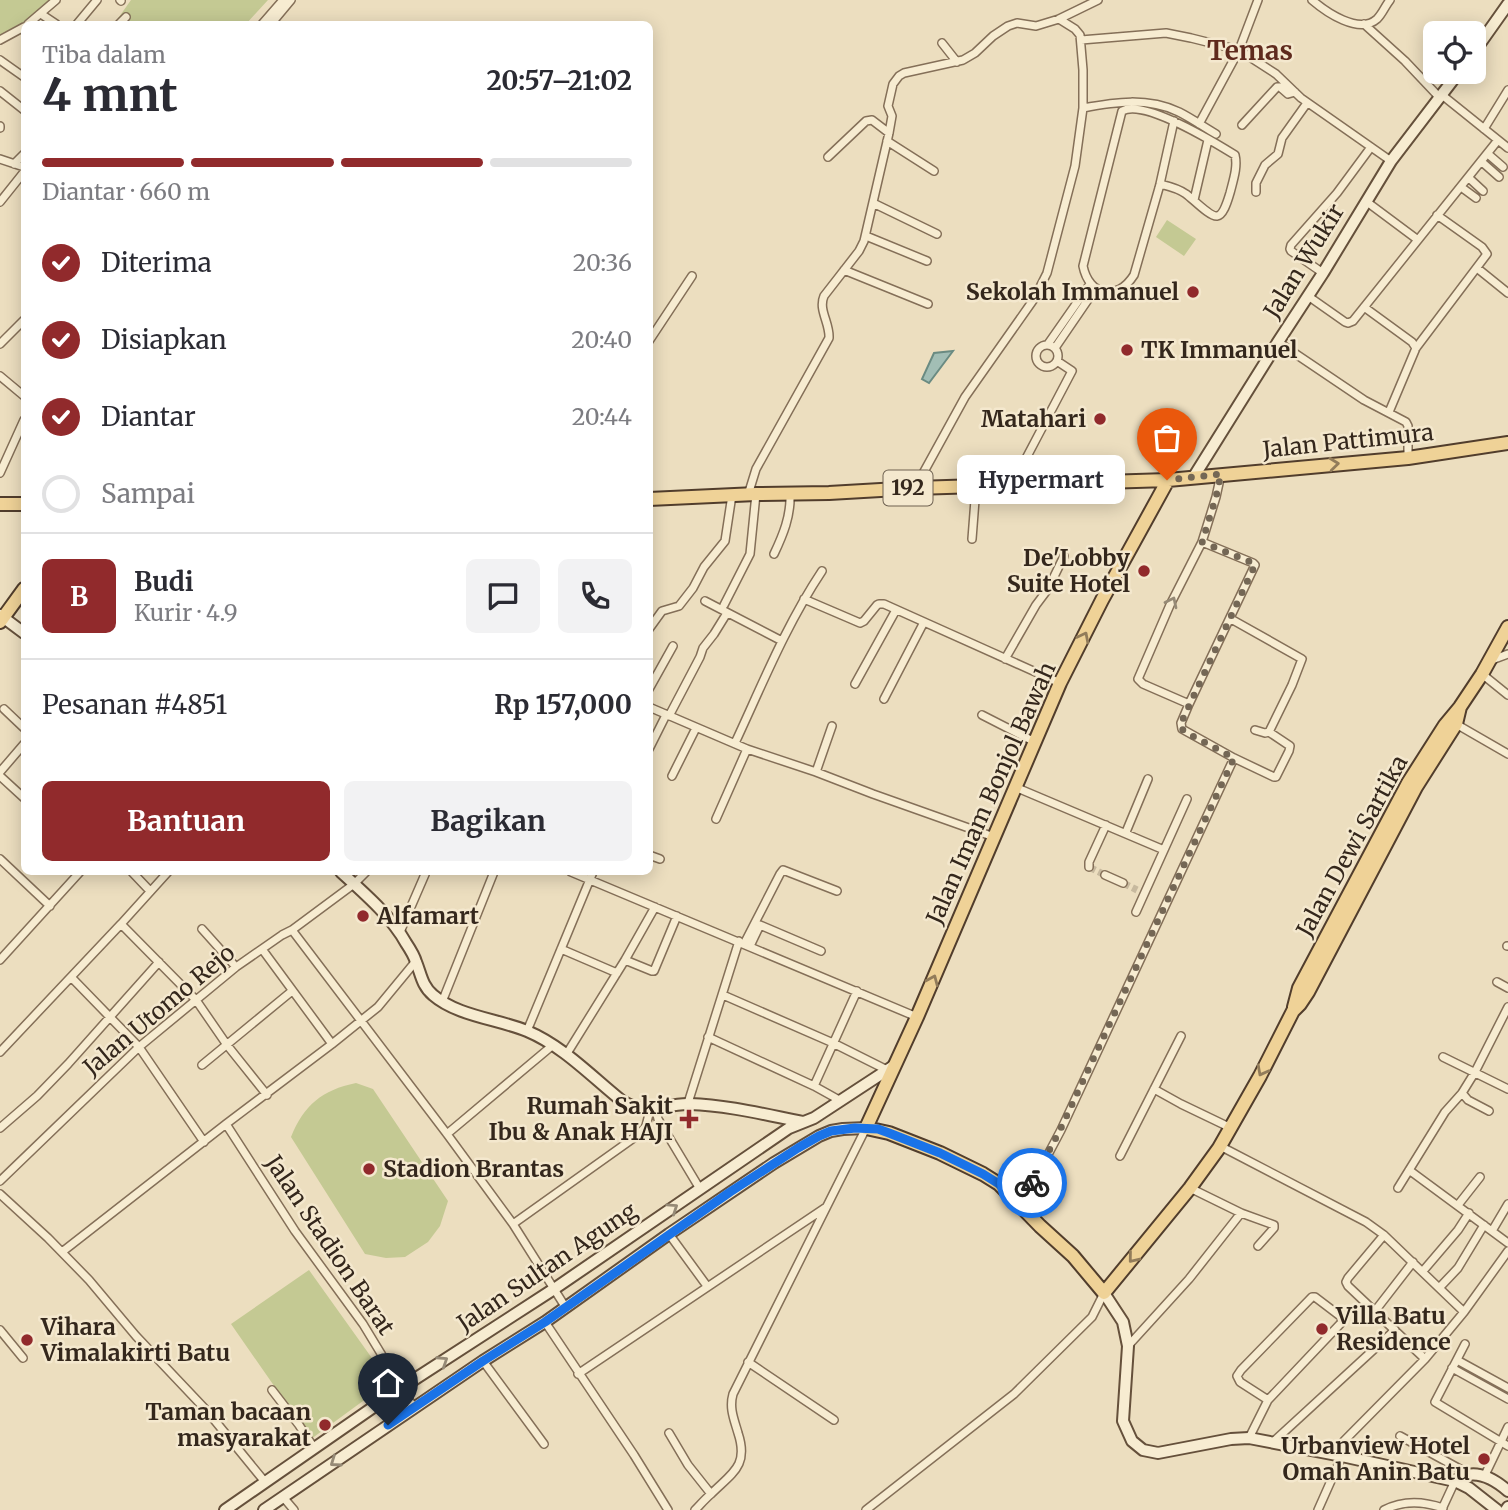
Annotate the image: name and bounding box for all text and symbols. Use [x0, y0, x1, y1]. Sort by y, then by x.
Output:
map controls [1423, 21, 1486, 84]
button: locate [1423, 21, 1486, 84]
district label: Temas [1207, 34, 1293, 67]
text: Tiba dalam [42, 40, 166, 69]
text: 20:57–21:02 [486, 64, 632, 97]
text: 4 mnt [42, 66, 178, 124]
text: Diantar · 660 m [42, 177, 210, 206]
street label: Jalan Wukir [1256, 198, 1350, 324]
icon: check [42, 244, 80, 282]
text: Diterima [101, 246, 212, 279]
text: 20:36 [573, 248, 632, 277]
place label: Sekolah Immanuel [966, 277, 1180, 306]
marker: Sekolah Immanuel [1185, 284, 1201, 300]
icon: check [42, 321, 80, 359]
text: Disiapkan [101, 323, 227, 356]
text: 20:40 [571, 325, 632, 354]
place label: TK Immanuel [1141, 335, 1298, 364]
marker: TK Immanuel [1119, 342, 1135, 358]
icon: check [42, 398, 80, 436]
text: Diantar [101, 400, 196, 433]
text: 20:44 [572, 402, 632, 431]
place label: Matahari [981, 404, 1086, 433]
pin [1137, 408, 1197, 480]
marker: Matahari [1092, 411, 1108, 427]
street label: Jalan Pattimura [1260, 417, 1435, 464]
icon: bag [1148, 419, 1186, 457]
callout: Hypermart [957, 456, 1125, 504]
one-way arrow [1329, 457, 1340, 472]
text: Hypermart [978, 465, 1104, 494]
road number: 192 [884, 470, 932, 505]
text: Sampai [101, 477, 195, 510]
place label: De'Lobby Suite Hotel [1007, 543, 1131, 598]
button: chat [466, 559, 540, 633]
button: phone [558, 559, 632, 633]
marker: De'Lobby Suite Hotel [1136, 563, 1152, 579]
text: Budi [134, 565, 194, 598]
text: B [70, 580, 88, 613]
one-way arrow [1163, 597, 1177, 609]
text: Kurir · 4.9 [134, 598, 238, 627]
one-way arrow [1075, 632, 1089, 644]
street label: Jalan Imam Bonjol Bawah [919, 657, 1062, 929]
text: Pesanan #4851 [42, 688, 227, 721]
text: Rp 157,000 [494, 688, 632, 721]
street label: Jalan Dewi Sartika [1289, 750, 1414, 943]
button: Bantuan [42, 781, 330, 861]
button: Bagikan [344, 781, 632, 861]
place label: Alfamart [376, 901, 479, 930]
marker: Alfamart [355, 908, 371, 924]
street label: Jalan Utomo Rejo [76, 938, 240, 1082]
one-way arrow [925, 975, 939, 987]
one-way arrow [1256, 1064, 1270, 1077]
place label: Rumah Sakit Ibu & Anak HAJI [488, 1091, 673, 1146]
marker: Rumah Sakit Ibu & Anak HAJI [679, 1109, 699, 1129]
courier [997, 1148, 1067, 1218]
street label: Jalan Stadion Barat [259, 1149, 401, 1340]
place label: Stadion Brantas [383, 1154, 564, 1183]
marker: Stadion Brantas [361, 1161, 377, 1177]
icon: bike [1013, 1164, 1051, 1202]
street label: Jalan Sultan Agung [451, 1196, 642, 1338]
one-way arrow [665, 1204, 678, 1216]
one-way arrow [1129, 1250, 1141, 1263]
place label: Villa Batu Residence [1335, 1301, 1451, 1356]
place label: Vihara Vimalakirti Batu [40, 1312, 230, 1367]
marker: Villa Batu Residence [1314, 1321, 1330, 1337]
marker: Vihara Vimalakirti Batu [19, 1332, 35, 1348]
pin [358, 1353, 418, 1425]
one-way arrow [435, 1357, 448, 1369]
icon: home [369, 1364, 407, 1402]
place label: Taman bacaan masyarakat [145, 1397, 311, 1452]
marker: Taman bacaan masyarakat [317, 1417, 333, 1433]
place label: Urbanview Hotel Omah Anin Batu [1281, 1431, 1471, 1486]
marker: Urbanview Hotel Omah Anin Batu [1476, 1451, 1492, 1467]
one-way arrow [330, 1453, 343, 1466]

